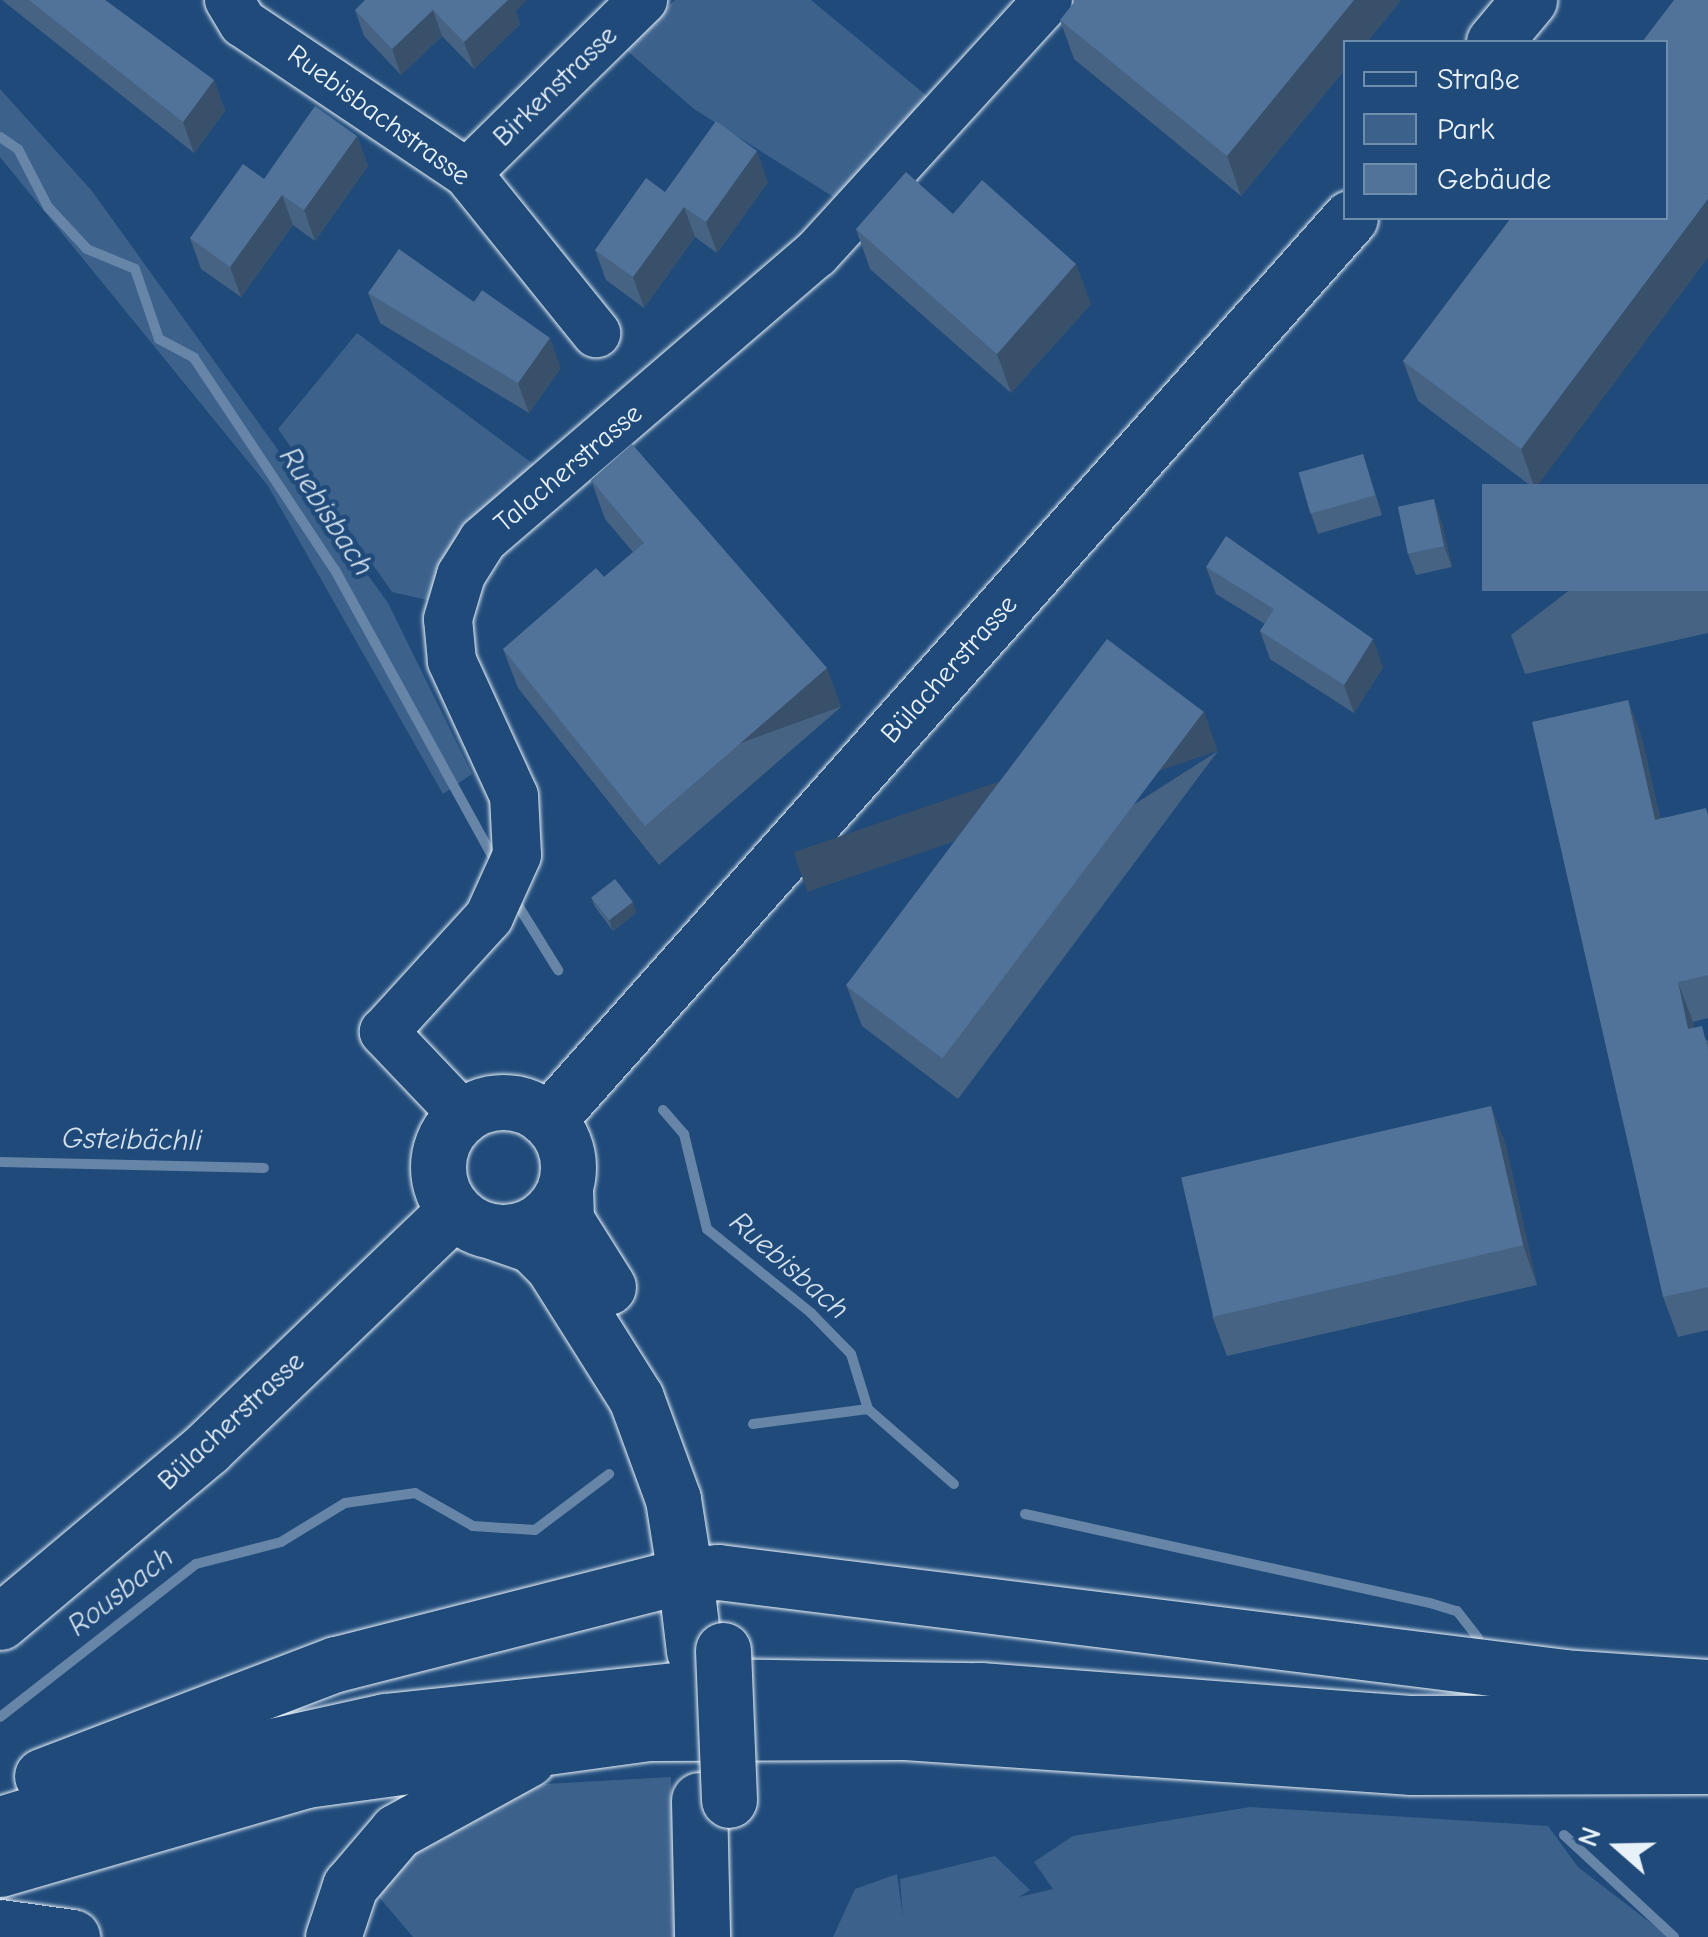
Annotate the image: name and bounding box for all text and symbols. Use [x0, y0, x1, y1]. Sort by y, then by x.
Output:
street label: Birkenstrasse [486, 19, 624, 153]
street label: Ruebisbachstrasse [281, 37, 477, 193]
legend [1343, 40, 1668, 220]
text: Straße [1437, 62, 1520, 97]
text: Park [1437, 112, 1494, 147]
text: Gebäude [1437, 162, 1551, 197]
street label: Talacherstrasse [487, 396, 649, 540]
water label: Ruebisbach [271, 441, 381, 583]
street label: Bülacherstrasse [874, 588, 1024, 750]
water label: Gsteibächli [62, 1121, 202, 1159]
water label: Ruebisbach [722, 1204, 856, 1328]
street label: Bülacherstrasse [151, 1345, 311, 1497]
water label: Rousbach [61, 1540, 181, 1644]
north arrow [1568, 1797, 1668, 1897]
text: N [1572, 1823, 1608, 1851]

